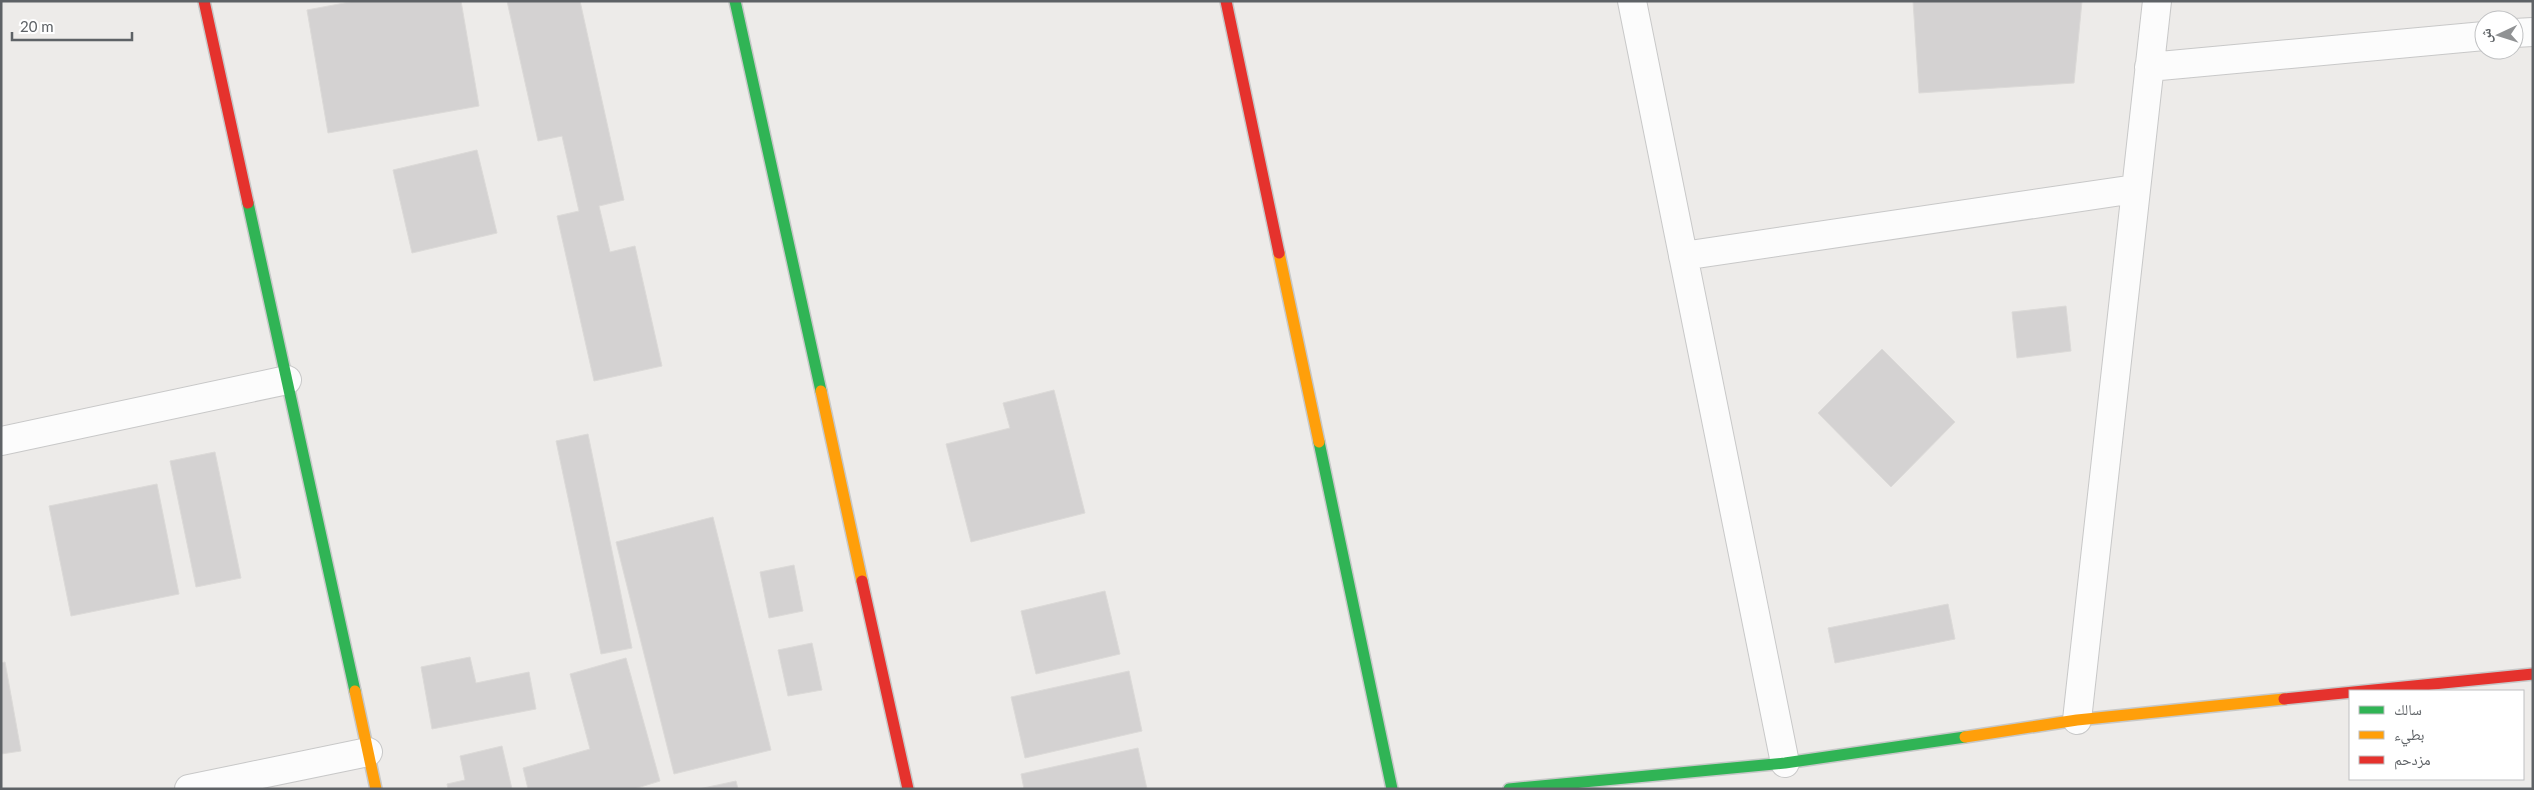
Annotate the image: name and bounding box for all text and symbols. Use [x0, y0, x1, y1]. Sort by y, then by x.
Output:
scale bar [12, 10, 132, 42]
north arrow [2474, 10, 2524, 60]
text: 20 m [20, 17, 54, 35]
text: ش [2477, 28, 2496, 44]
legend [2349, 690, 2524, 780]
text: سالك [2394, 700, 2422, 718]
text: بطيء [2394, 725, 2424, 747]
text: مزدحم [2394, 750, 2431, 770]

